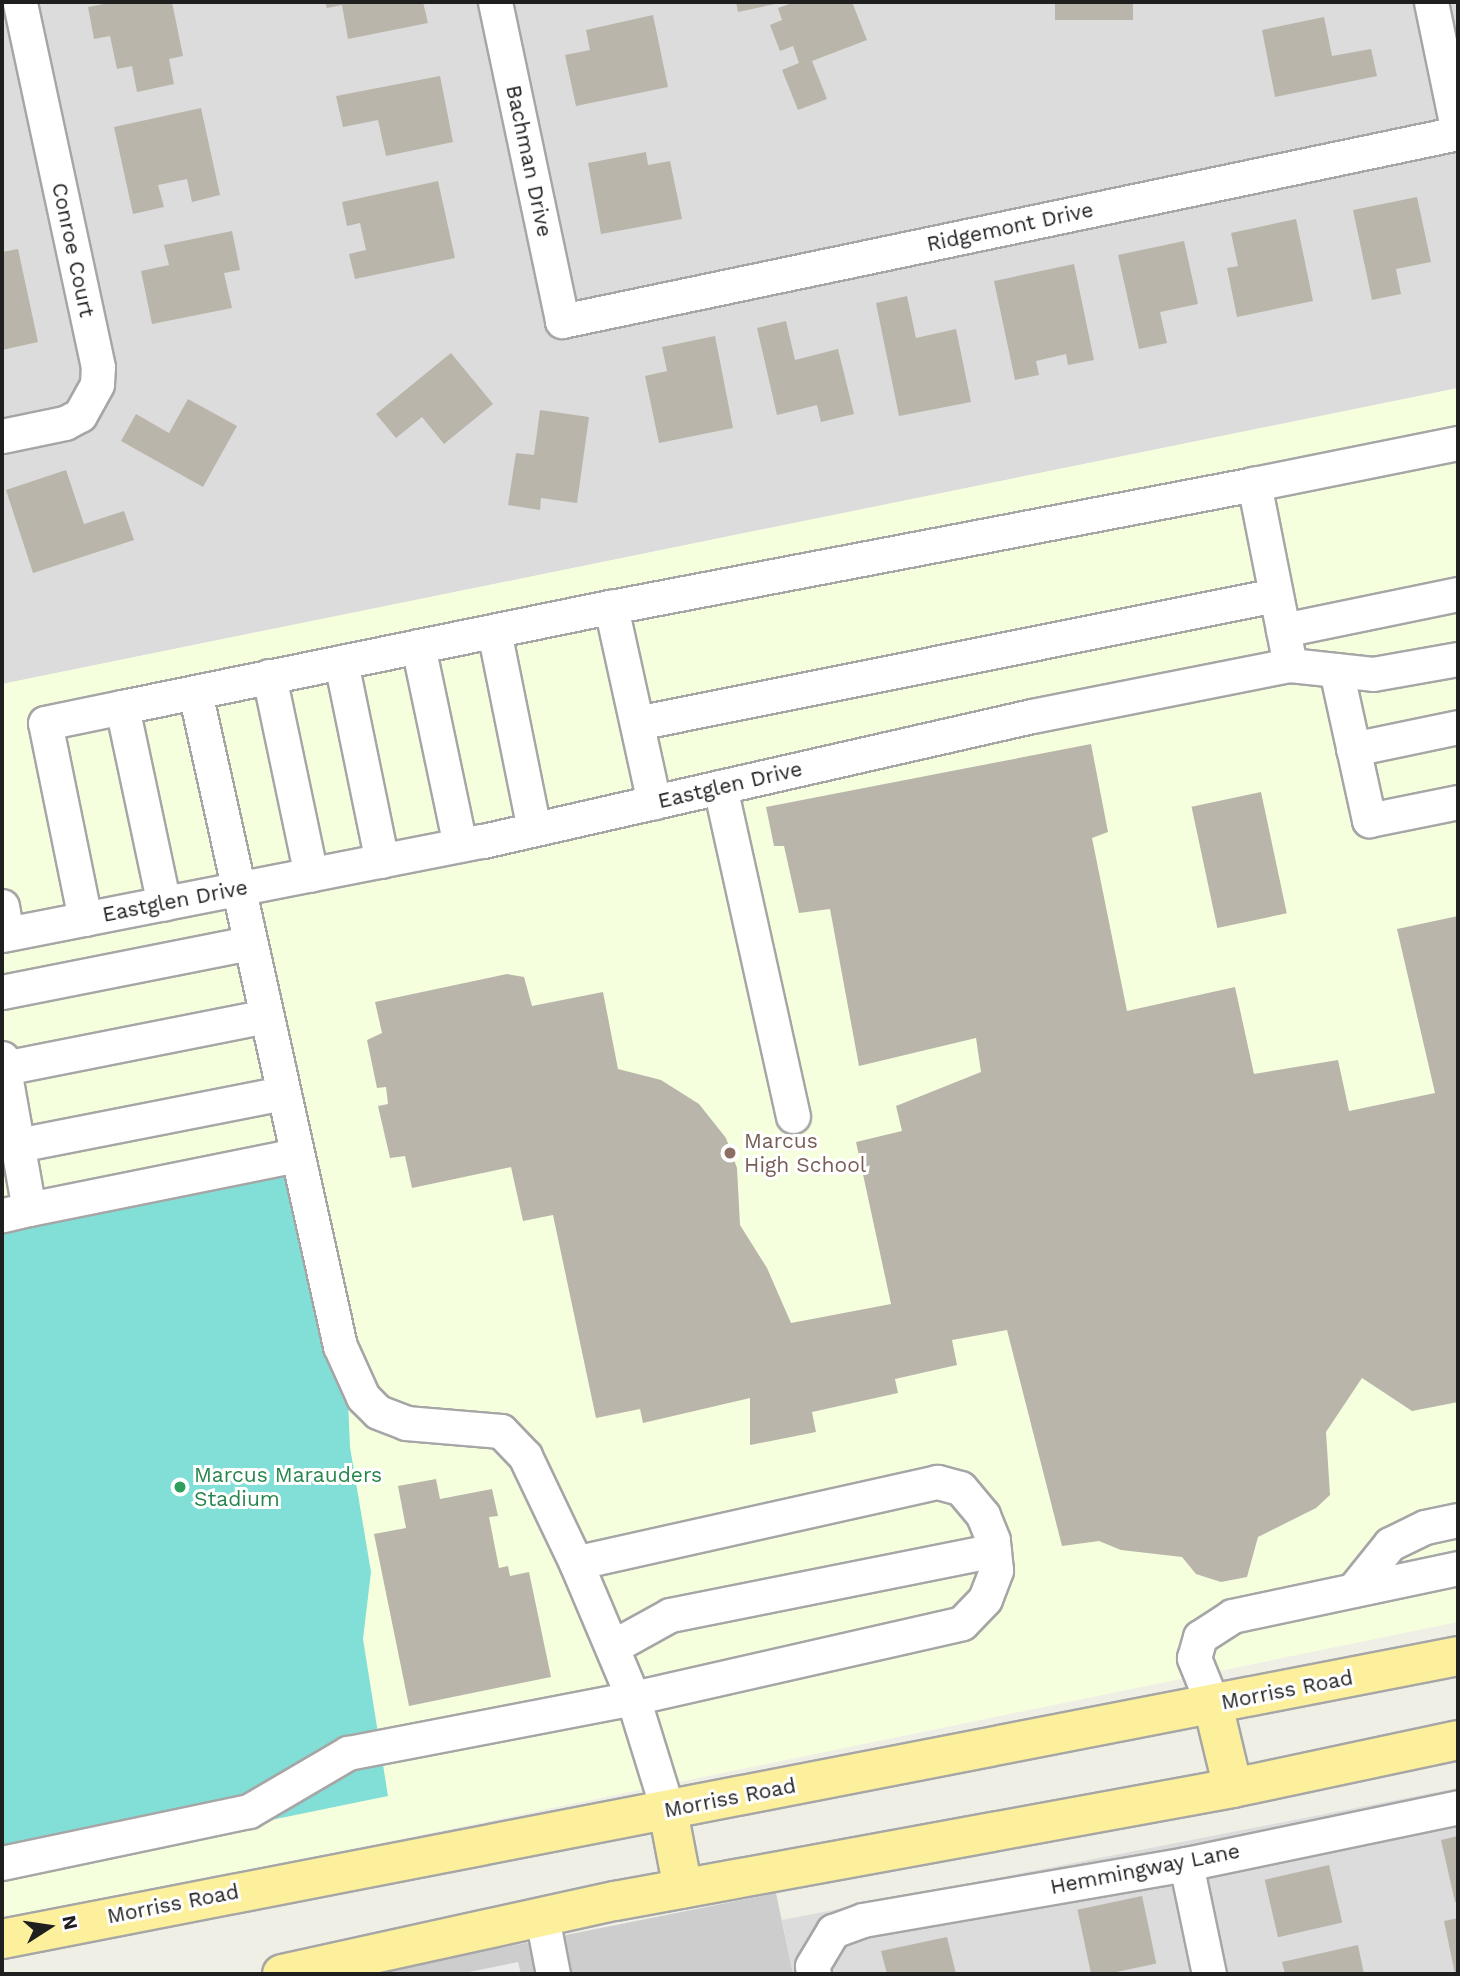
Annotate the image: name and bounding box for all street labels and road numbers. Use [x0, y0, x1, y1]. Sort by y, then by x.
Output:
street label: Bachman Drive [501, 83, 557, 239]
street label: Conroe Court [46, 180, 100, 320]
street label: Ridgemont Drive [924, 197, 1096, 257]
street label: Eastglen Drive [655, 756, 805, 814]
street label: Eastglen Drive [100, 875, 250, 927]
street label: Morriss Road [1219, 1665, 1355, 1715]
street label: Morriss Road [662, 1773, 798, 1823]
street label: Hemmingway Lane [1048, 1838, 1242, 1900]
street label: Morriss Road [105, 1879, 241, 1929]

